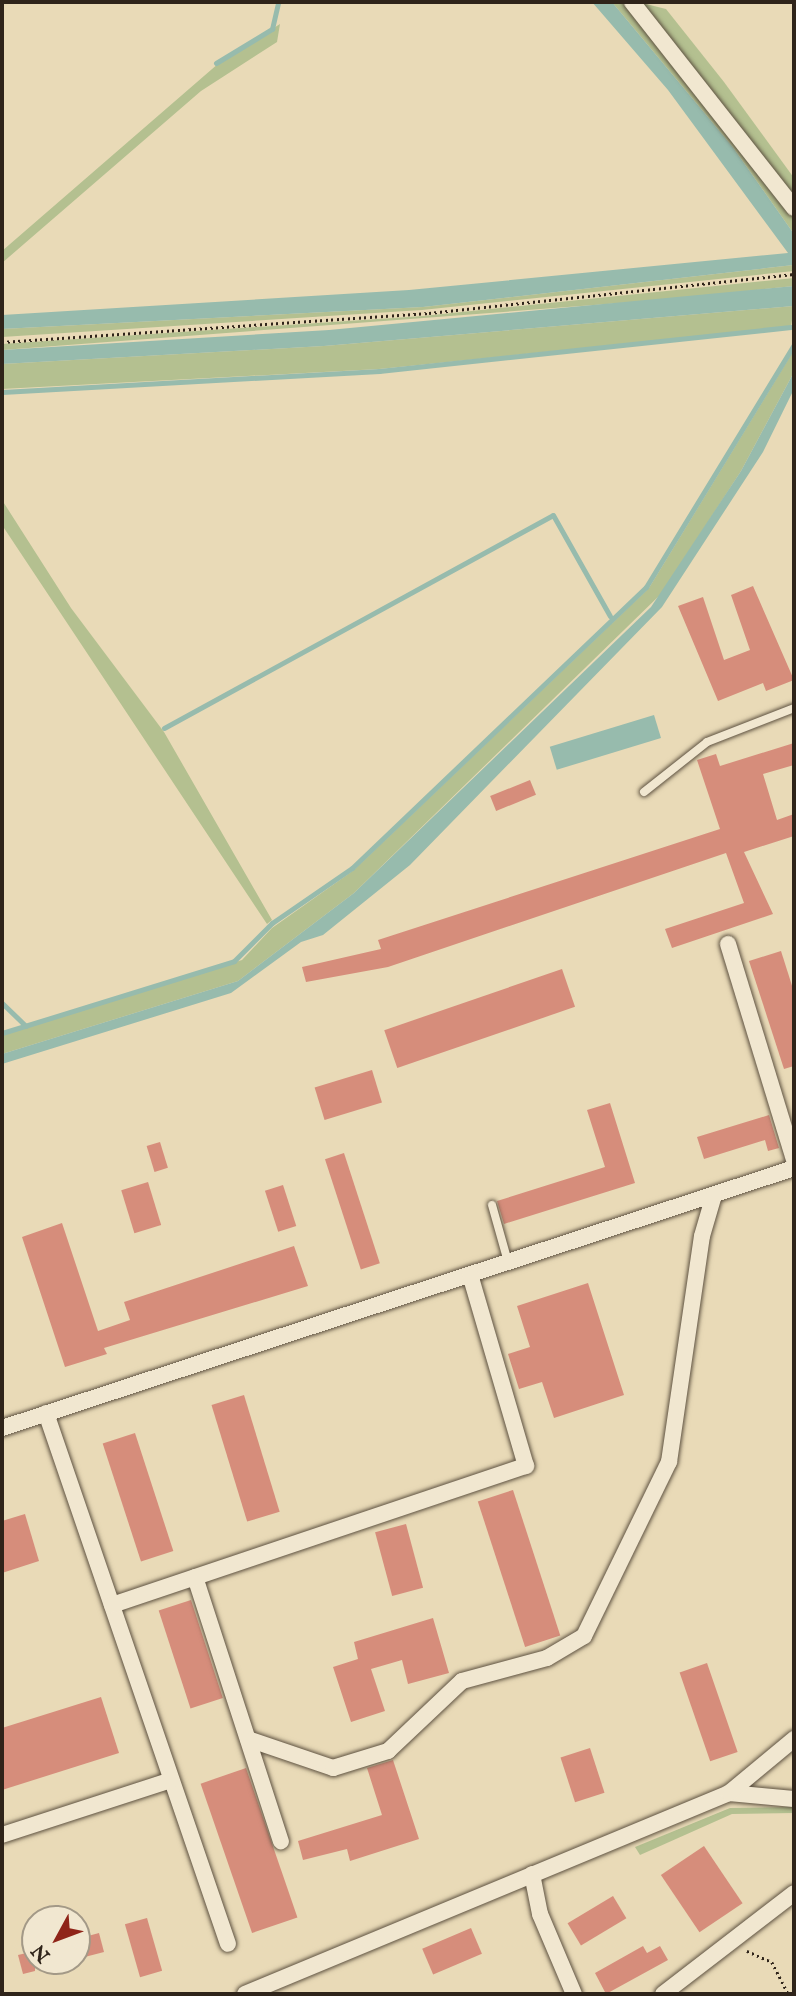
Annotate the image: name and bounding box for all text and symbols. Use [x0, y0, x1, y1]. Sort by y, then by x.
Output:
north arrow [21, 1905, 91, 1975]
text: N [27, 1938, 56, 1967]

